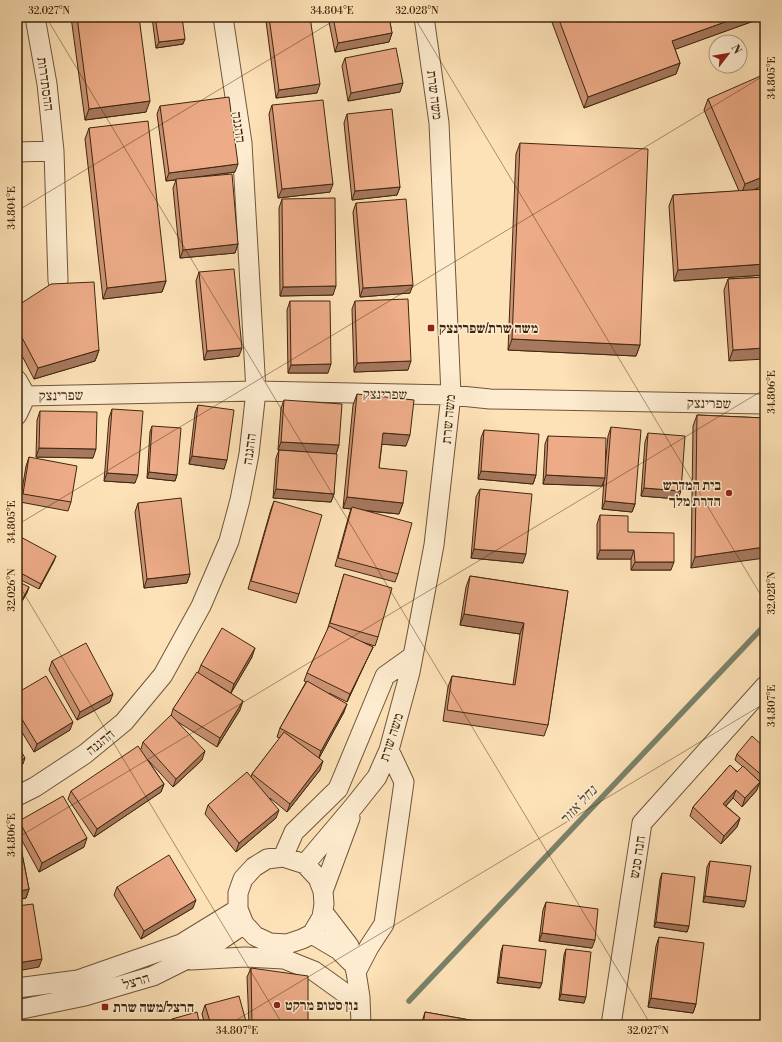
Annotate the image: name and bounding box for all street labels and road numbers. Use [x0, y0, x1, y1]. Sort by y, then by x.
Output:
street label: ההסתדרות [32, 56, 58, 112]
street label: משה שרת [422, 69, 446, 121]
street label: ההגנה [227, 110, 249, 144]
street label: שפרינצק [363, 386, 408, 404]
street label: שפרינצק [39, 387, 84, 405]
street label: משה שרת [438, 394, 460, 445]
street label: שפרינצק [687, 395, 732, 413]
street label: ההגנה [239, 432, 261, 466]
street label: משה שרת [376, 711, 408, 764]
street label: ההגנה [83, 726, 119, 760]
street label: חנה סנש [626, 835, 650, 880]
street label: הרצל [120, 969, 152, 995]

